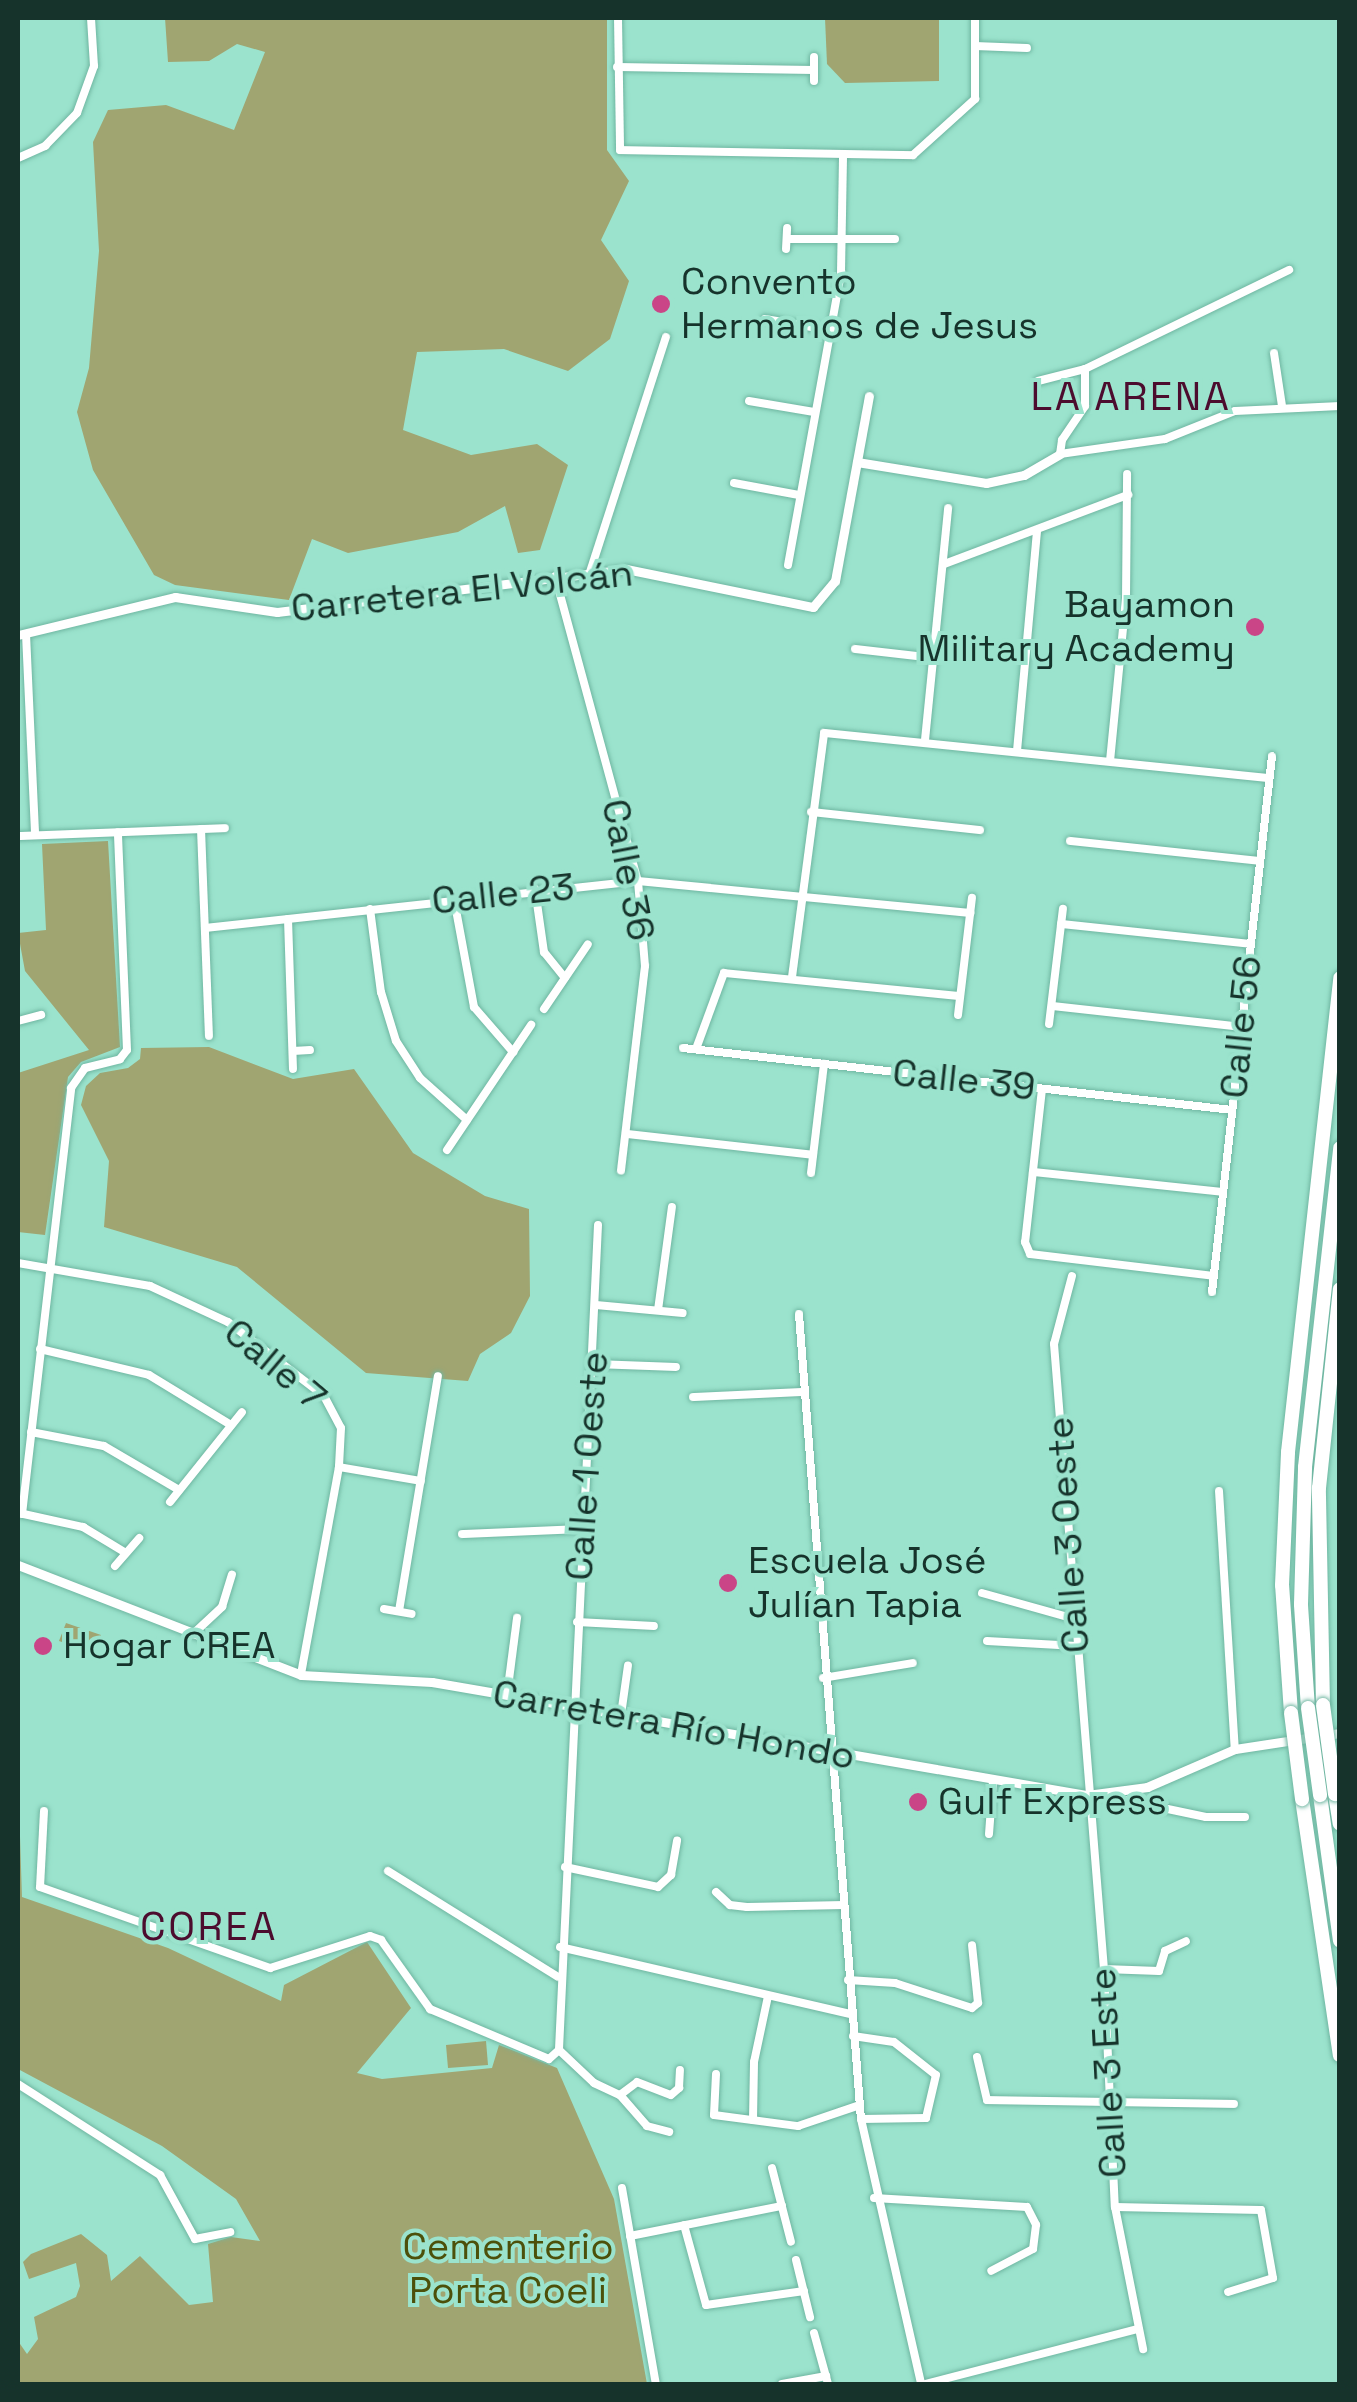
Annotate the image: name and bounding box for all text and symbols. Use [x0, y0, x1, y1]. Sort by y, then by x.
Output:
place label: Convento Hermanos de Jesus [681, 259, 1038, 348]
marker: Convento Hermanos de Jesus [650, 293, 672, 315]
district label: LA ARENA [1030, 373, 1232, 421]
street label: Carretera El Volcán [289, 550, 635, 632]
place label: Bayamon Military Academy [917, 582, 1235, 672]
marker: Bayamon Military Academy [1244, 616, 1266, 638]
street label: Calle 36 [592, 795, 664, 945]
street label: Calle 23 [430, 864, 576, 924]
street label: Calle 56 [1211, 953, 1271, 1101]
street label: Calle 39 [890, 1050, 1038, 1110]
street label: Calle 7 [215, 1309, 335, 1421]
street label: Calle 1 Oeste [556, 1350, 618, 1582]
street label: Calle 3 Oeste [1037, 1415, 1099, 1655]
place label: Escuela José Julían Tapia [748, 1538, 986, 1628]
marker: Escuela José Julían Tapia [717, 1572, 739, 1594]
place label: Hogar CREA [63, 1623, 275, 1669]
marker: Hogar CREA [32, 1635, 54, 1657]
street label: Carretera Río Hondo [489, 1671, 859, 1779]
place label: Gulf Express [938, 1779, 1167, 1825]
marker: Gulf Express [907, 1791, 929, 1813]
district label: COREA [140, 1903, 278, 1951]
street label: Calle 3 Este [1080, 1967, 1136, 2179]
park label: Cementerio Porta Coeli [402, 2224, 614, 2314]

